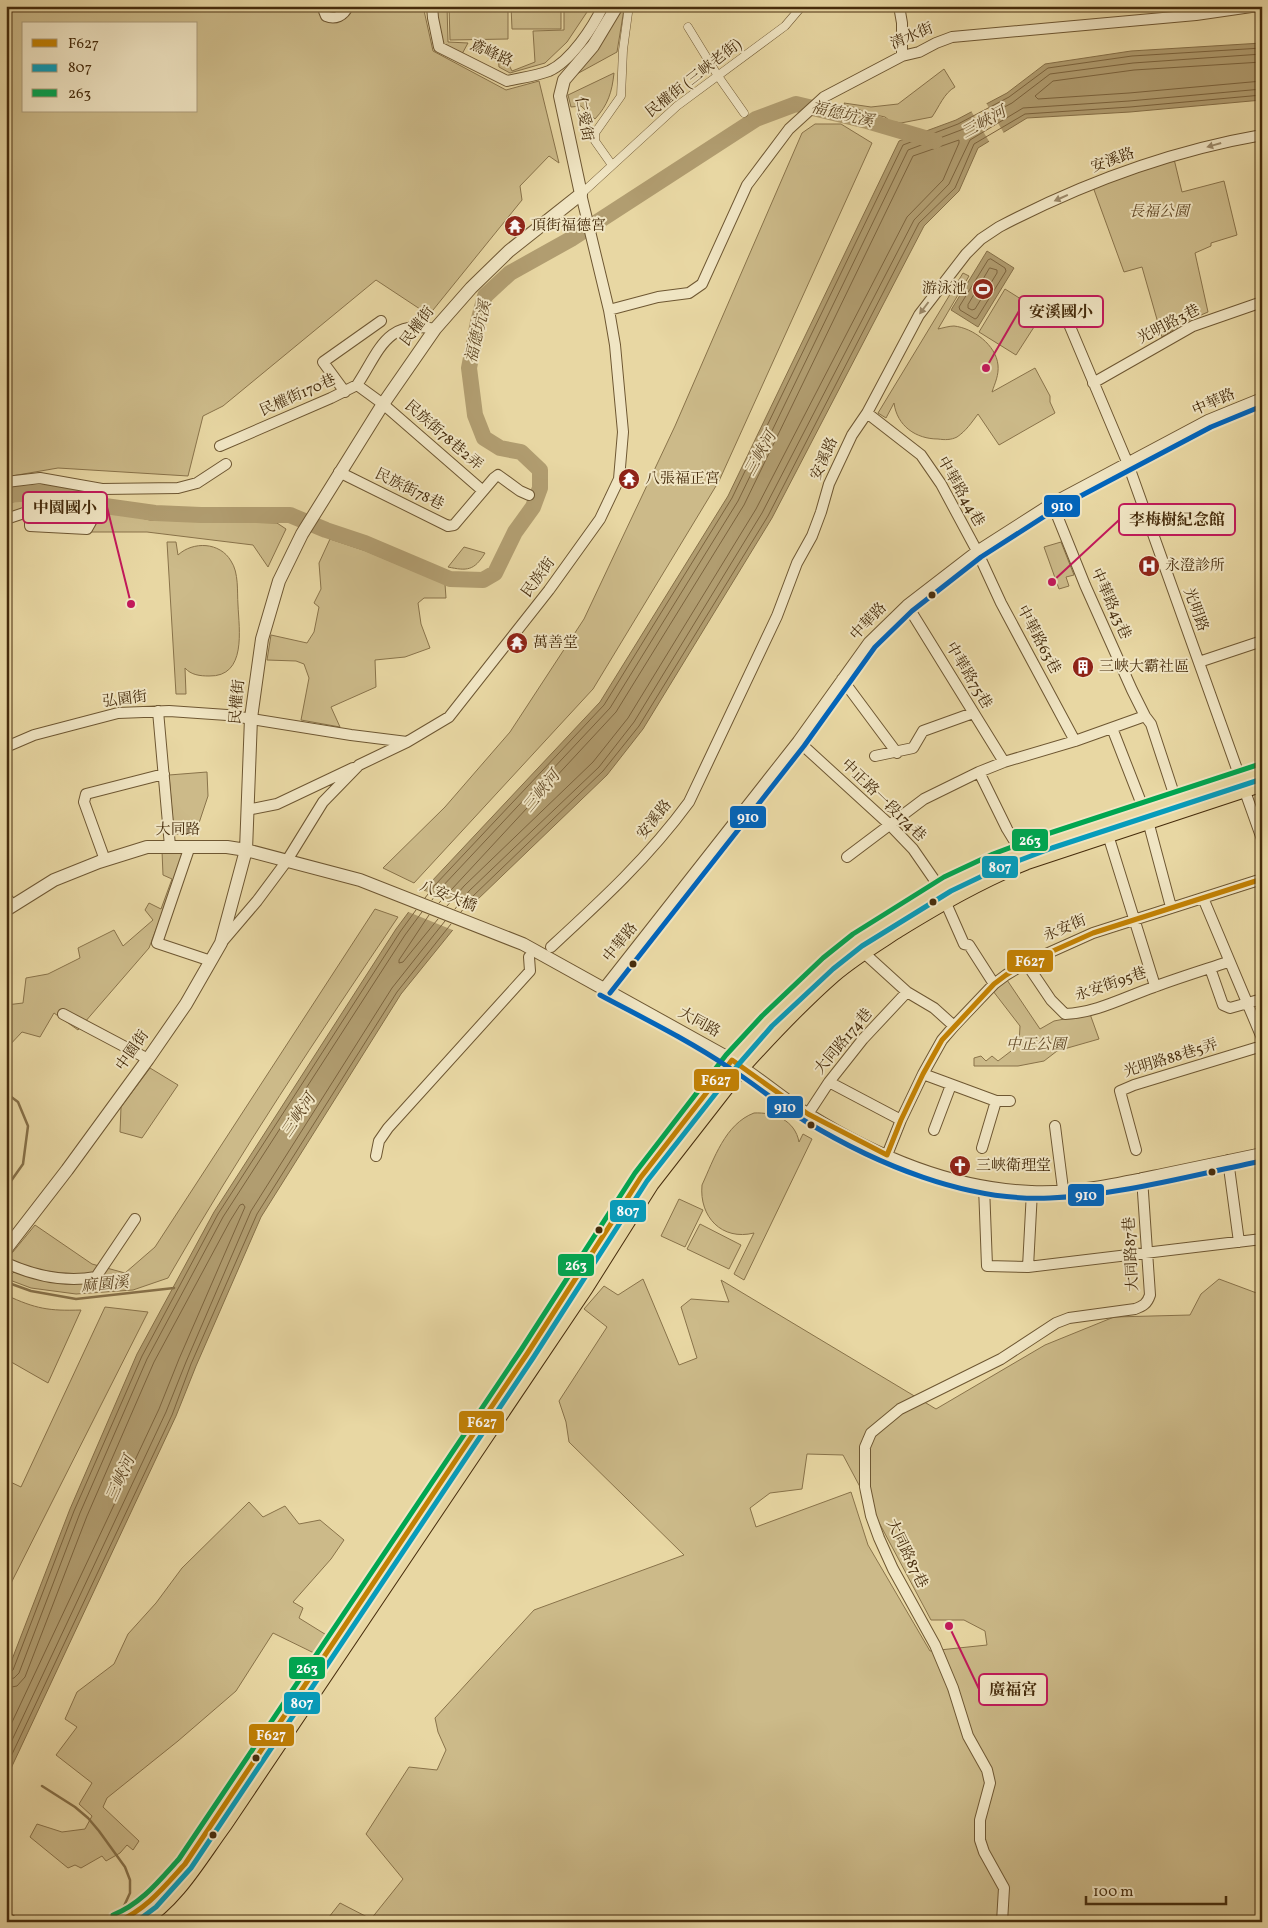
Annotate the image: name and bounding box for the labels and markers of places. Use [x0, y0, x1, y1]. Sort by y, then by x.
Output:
temple icon: 頂街福德宮 [503, 214, 527, 238]
place label: 頂街福德宮 [531, 216, 606, 237]
sports icon: 游泳池 [971, 277, 995, 301]
place label: 游泳池 [922, 279, 967, 300]
callout: 安溪國小 [1019, 296, 1103, 327]
temple icon: 八張福正宮 [617, 467, 641, 491]
place label: 八張福正宮 [645, 469, 720, 490]
callout: 中園國小 [23, 492, 107, 523]
callout: 李梅樹紀念館 [1119, 504, 1235, 535]
hospital icon: 永澄診所 [1137, 554, 1161, 578]
place label: 永澄診所 [1165, 556, 1225, 577]
unlabelled marker [927, 590, 937, 600]
temple icon: 萬善堂 [505, 631, 529, 655]
place label: 萬善堂 [533, 633, 578, 654]
building icon: 三峽大霸社區 [1071, 655, 1095, 679]
place label: 三峽大霸社區 [1099, 657, 1189, 678]
unlabelled marker [928, 897, 938, 907]
unlabelled marker [628, 959, 638, 969]
unlabelled marker [806, 1120, 816, 1130]
church icon: 三峽衛理堂 [948, 1154, 972, 1178]
place label: 三峽衛理堂 [976, 1156, 1051, 1177]
unlabelled marker [1207, 1167, 1217, 1177]
unlabelled marker [594, 1225, 604, 1235]
callout: 廣福宮 [979, 1674, 1047, 1705]
unlabelled marker [251, 1753, 261, 1763]
unlabelled marker [208, 1830, 218, 1840]

